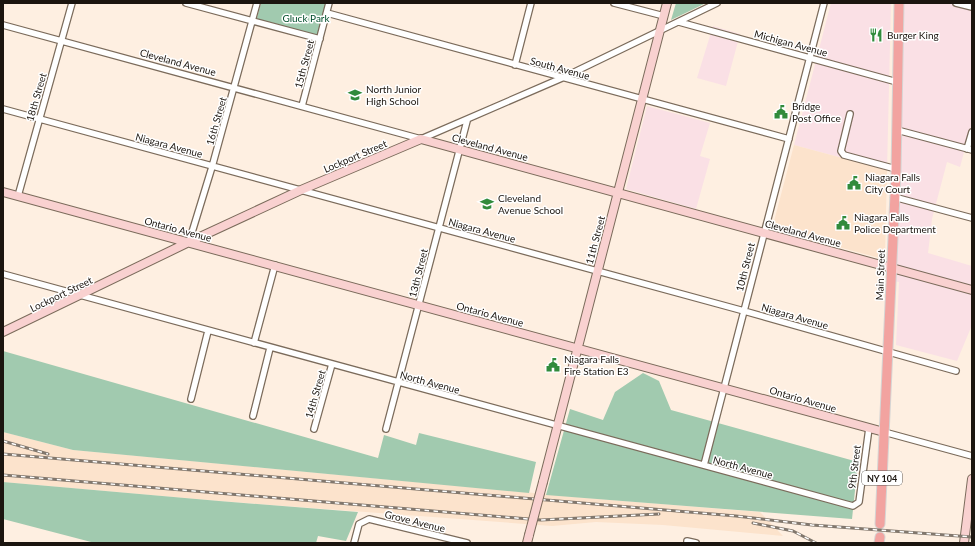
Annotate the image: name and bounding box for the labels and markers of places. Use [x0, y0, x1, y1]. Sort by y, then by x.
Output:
restaurant icon: Burger King [868, 27, 884, 43]
place label: Burger King [887, 29, 939, 41]
place label: North Junior High School [366, 83, 422, 107]
school or university icon: North Junior High School [347, 87, 363, 103]
place label: Bridge Post Office [792, 100, 841, 124]
public building icon: Bridge Post Office [773, 104, 789, 120]
place label: Niagara Falls City Court [865, 171, 920, 195]
public building icon: Niagara Falls City Court [846, 175, 862, 191]
place label: Cleveland Avenue School [498, 192, 563, 216]
school or university icon: Cleveland Avenue School [479, 196, 495, 212]
place label: Niagara Falls Police Department [854, 211, 936, 235]
public building icon: Niagara Falls Police Department [835, 215, 851, 231]
place label: Niagara Falls Fire Station E3 [564, 353, 629, 377]
public building icon: Niagara Falls Fire Station E3 [545, 357, 561, 373]

